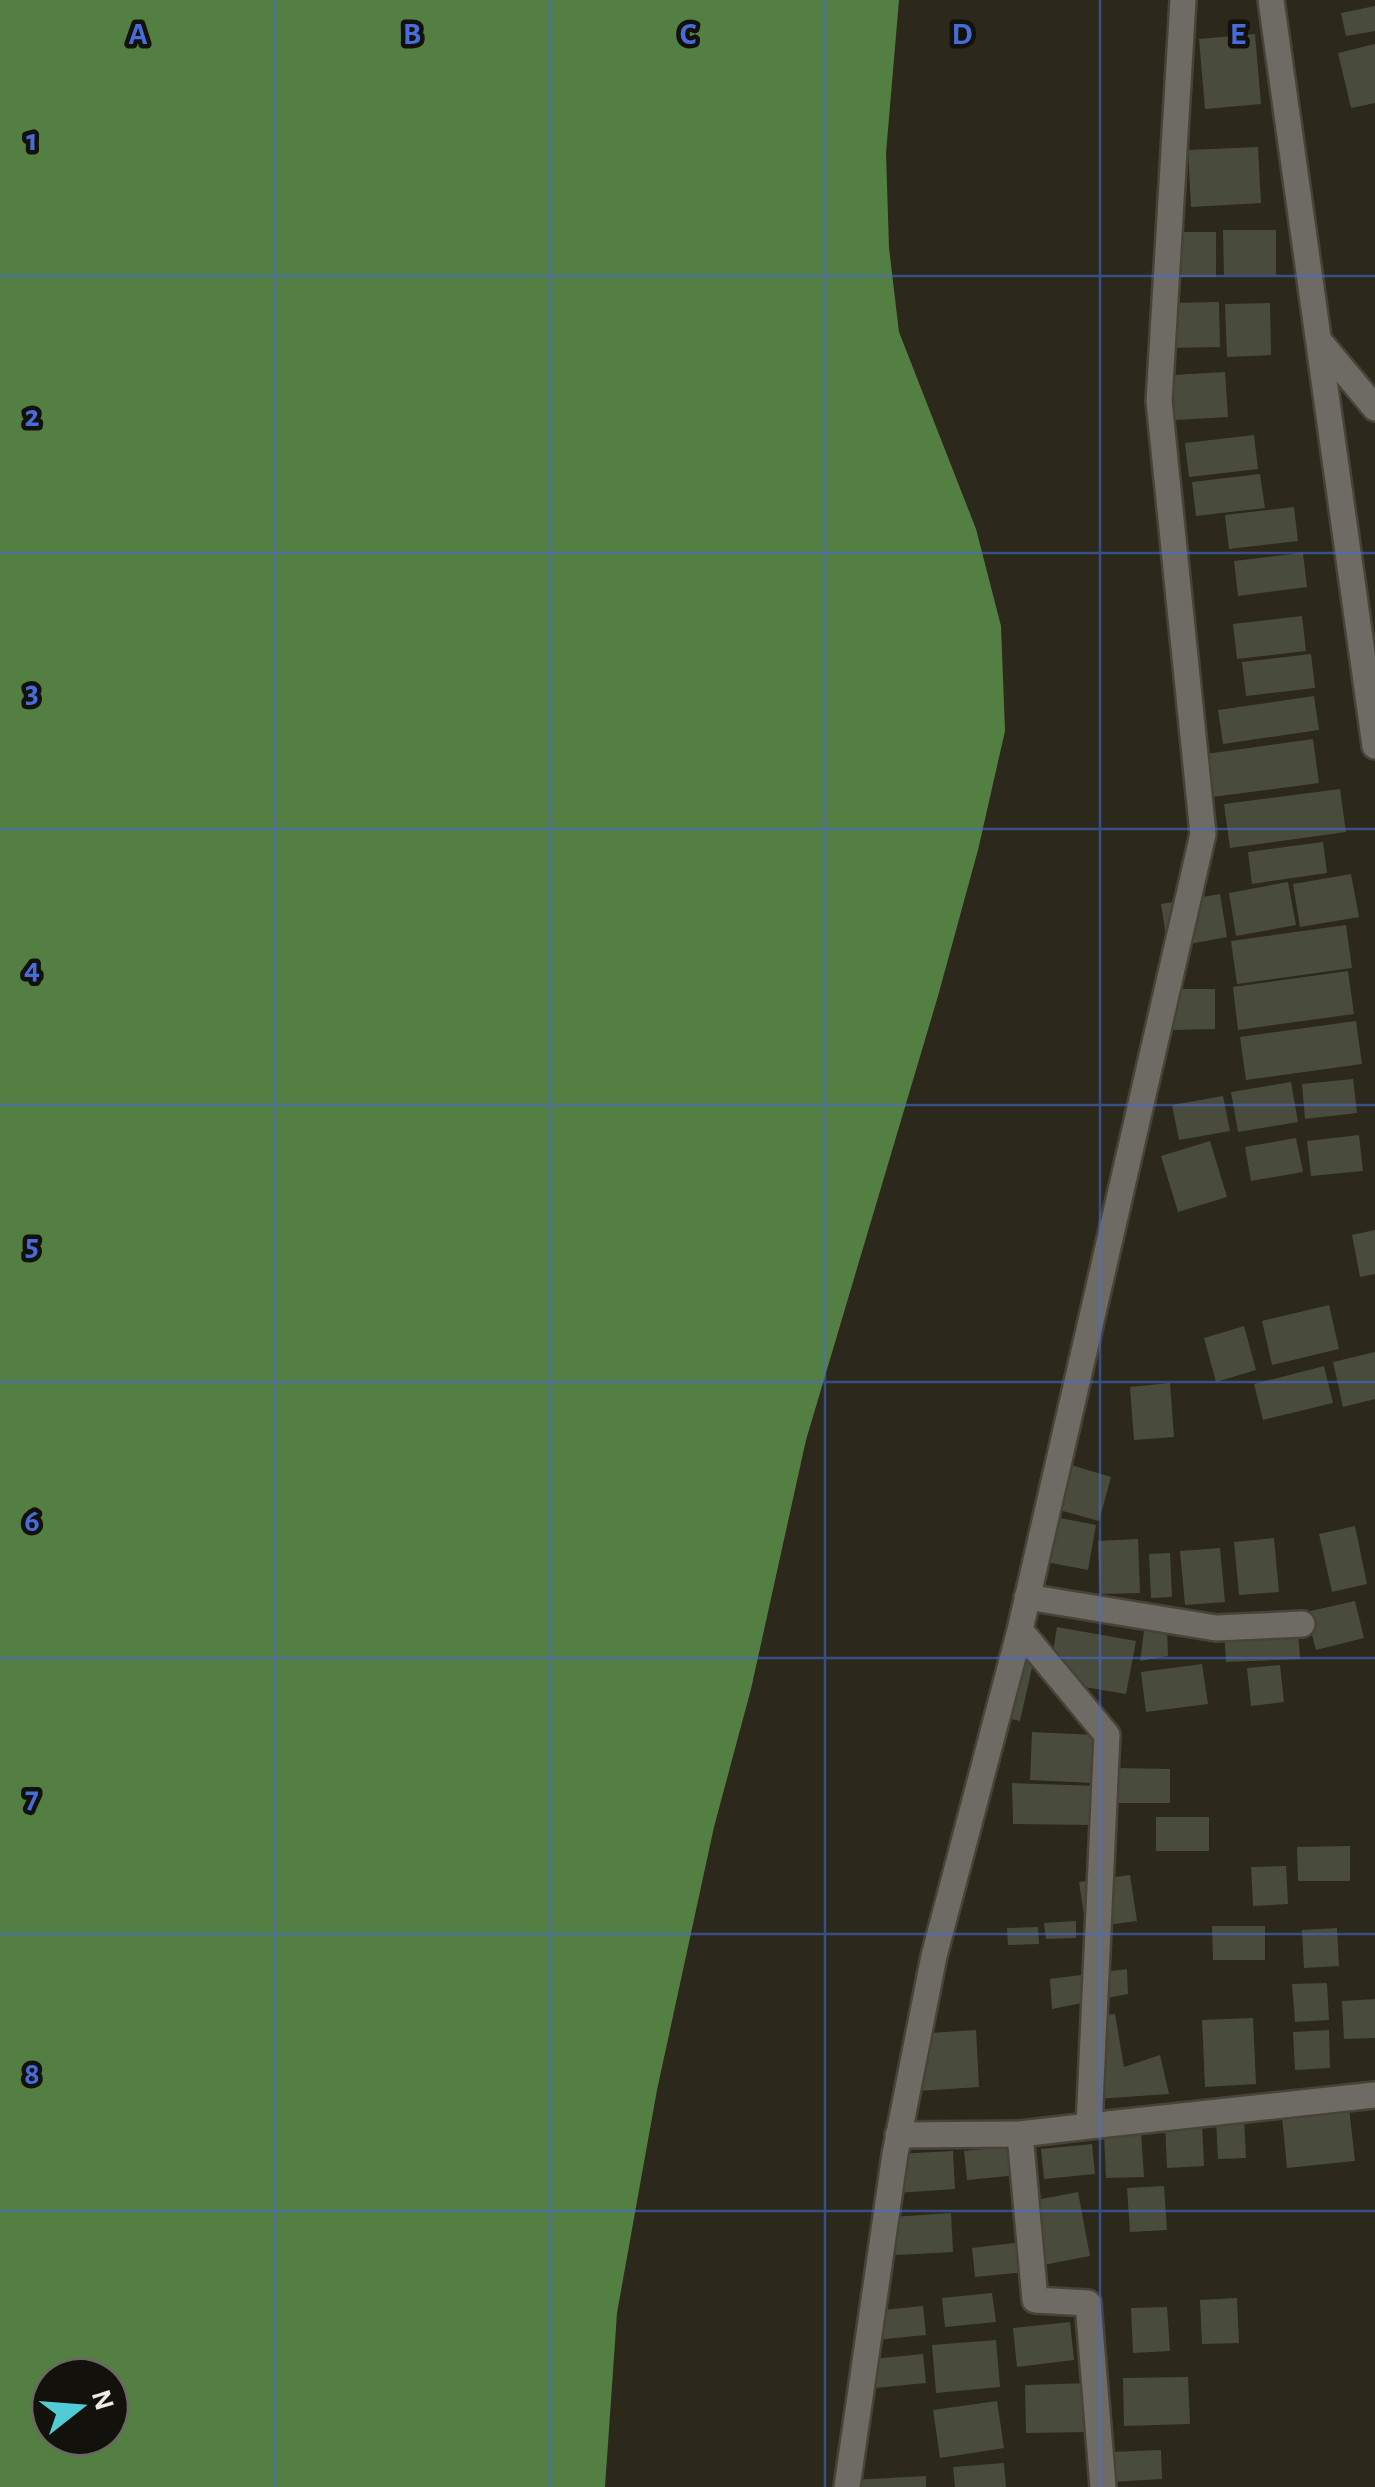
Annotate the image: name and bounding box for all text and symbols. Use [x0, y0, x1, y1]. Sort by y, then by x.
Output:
text: A [128, 18, 148, 50]
text: B [403, 18, 421, 50]
text: C [680, 18, 697, 50]
text: D [952, 18, 973, 50]
text: E [1230, 18, 1246, 50]
text: 1 [26, 124, 38, 156]
text: 2 [24, 400, 40, 432]
text: 3 [25, 676, 39, 708]
text: 4 [24, 953, 40, 985]
text: 5 [25, 1229, 39, 1261]
text: 6 [24, 1505, 40, 1537]
text: 7 [25, 1782, 39, 1814]
text: 8 [24, 2058, 40, 2090]
north arrow [30, 2357, 130, 2457]
text: N [86, 2387, 118, 2414]

